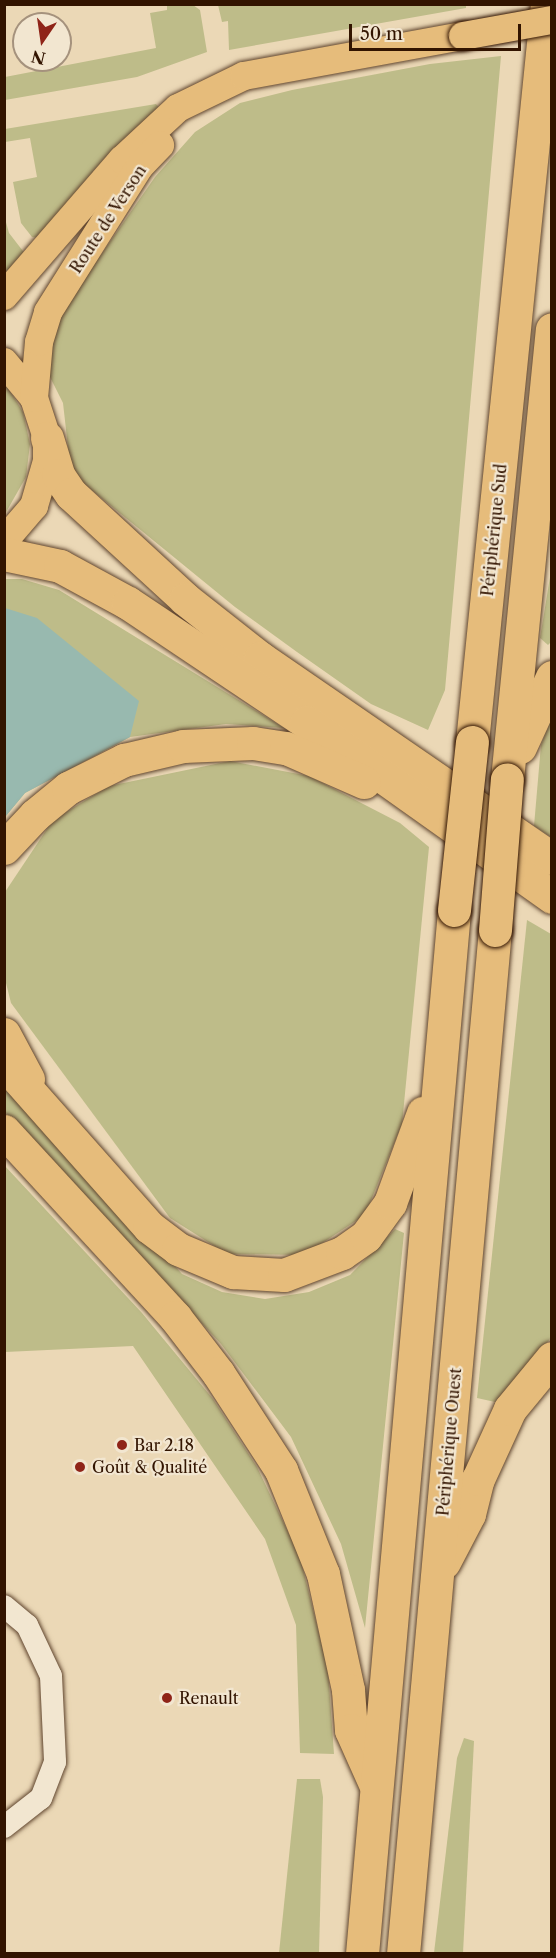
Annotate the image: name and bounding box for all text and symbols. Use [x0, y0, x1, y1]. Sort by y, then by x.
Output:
north arrow [12, 12, 72, 72]
scale bar [352, 12, 524, 50]
text: 50 m [360, 23, 403, 45]
text: N [29, 46, 47, 69]
street label: Route de Verson [66, 161, 150, 277]
street label: Périphérique Sud [477, 463, 511, 597]
street label: Périphérique Ouest [433, 1367, 465, 1517]
place label: Bar 2.18 [134, 1435, 194, 1455]
marker: Bar 2.18 [115, 1438, 129, 1452]
place label: Goût & Qualité [92, 1457, 207, 1477]
marker: Goût & Qualité [73, 1460, 87, 1474]
place label: Renault [179, 1688, 238, 1708]
marker: Renault [160, 1691, 174, 1705]

